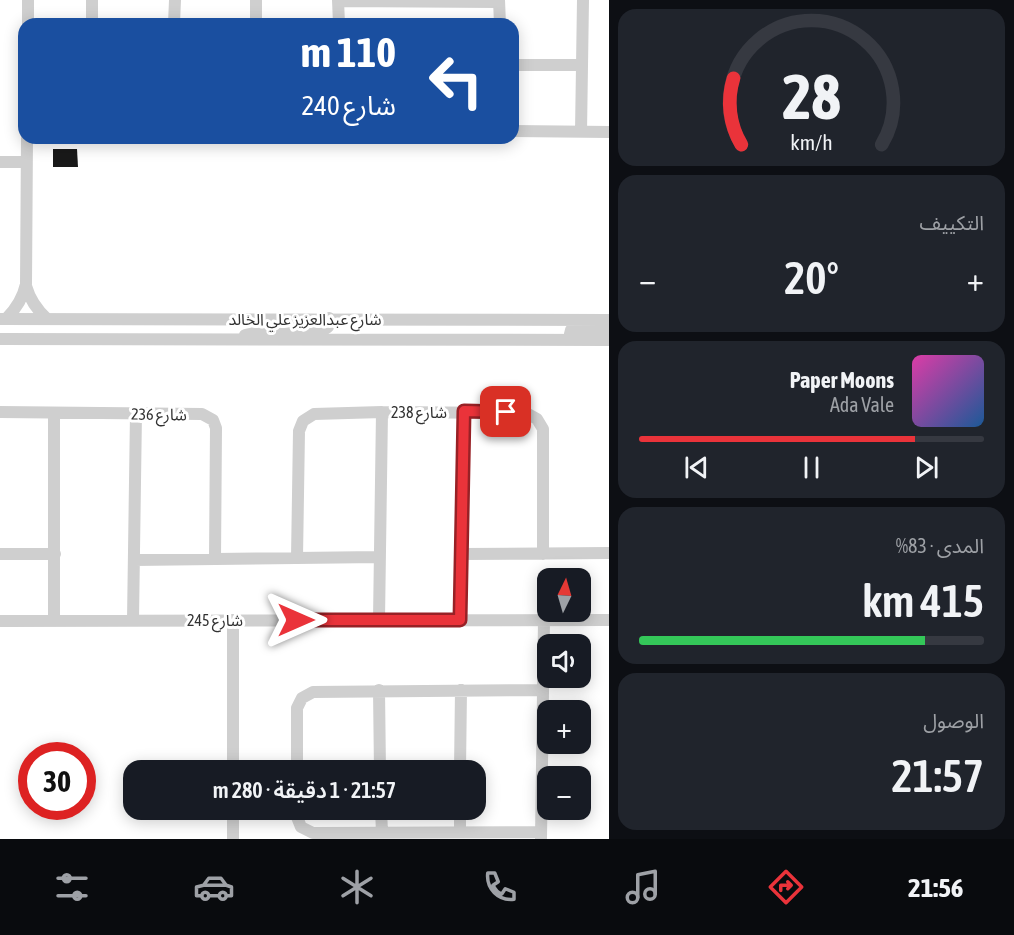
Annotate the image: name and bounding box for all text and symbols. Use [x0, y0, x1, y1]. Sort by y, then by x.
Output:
text: 110 m [301, 28, 396, 76]
icon: left [417, 42, 495, 120]
text: 28 [782, 61, 841, 132]
text: شارع 240 [302, 90, 396, 121]
text: km/h [790, 130, 833, 155]
text: التكييف [920, 211, 984, 234]
text: 20° [784, 252, 839, 304]
text: − [639, 260, 656, 298]
text: + [967, 260, 984, 298]
street label: شارع عبدالعزيز علي الخالد [228, 310, 382, 332]
text: Paper Moons [790, 367, 894, 393]
pin [480, 386, 531, 437]
text: Ada Vale [830, 393, 894, 416]
icon: arrive [489, 395, 522, 428]
street label: شارع 238 [391, 403, 447, 425]
street label: شارع 236 [131, 405, 187, 427]
icon: previous [680, 451, 713, 484]
icon: pause [795, 451, 828, 484]
icon: next [910, 451, 943, 484]
text: المدى · 83% [896, 534, 984, 557]
north arrow [537, 568, 591, 622]
map controls [537, 568, 591, 820]
text: 415 km [862, 575, 984, 627]
position arrow [264, 588, 328, 652]
street label: شارع 245 [187, 611, 243, 633]
button: sound [537, 634, 591, 688]
button: + [537, 700, 591, 754]
text: الوصول [923, 709, 984, 732]
speed limit sign: 30 [18, 742, 96, 820]
text: 21:57 [891, 750, 984, 802]
button: − [537, 766, 591, 820]
text: 21:57 · 1 دقيقة · 280 m [213, 777, 396, 803]
icon: filters [51, 866, 93, 908]
icon: car [193, 866, 235, 908]
icon: climate [336, 866, 378, 908]
icon: phone [479, 866, 521, 908]
icon: music [622, 866, 664, 908]
icon: directions [765, 866, 807, 908]
text: 21:56 [908, 872, 964, 903]

